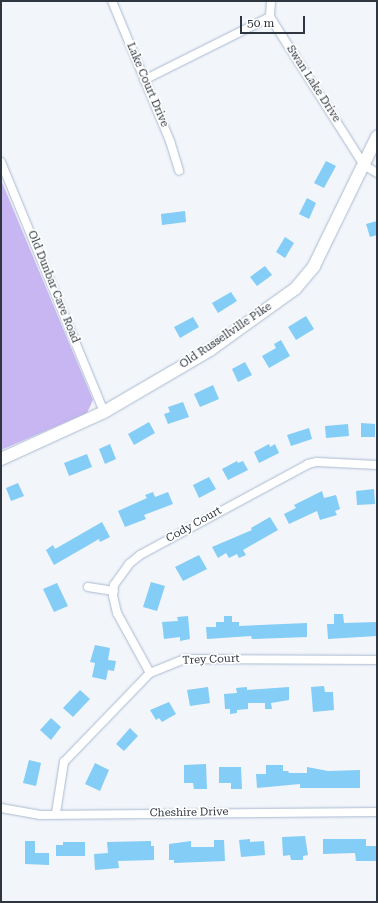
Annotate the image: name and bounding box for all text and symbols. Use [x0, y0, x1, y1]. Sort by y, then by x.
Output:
scale bar [242, 8, 307, 34]
text: 50 m [247, 16, 274, 30]
street label: Lake Court Drive [123, 41, 171, 129]
street label: Swan Lake Drive [283, 43, 343, 125]
street label: Old Dunbar Cave Road [24, 229, 82, 345]
street label: Old Russellville Pike [177, 300, 275, 372]
street label: Cody Court [164, 504, 224, 546]
street label: Trey Court [182, 652, 240, 668]
street label: Cheshire Drive [149, 806, 229, 820]

